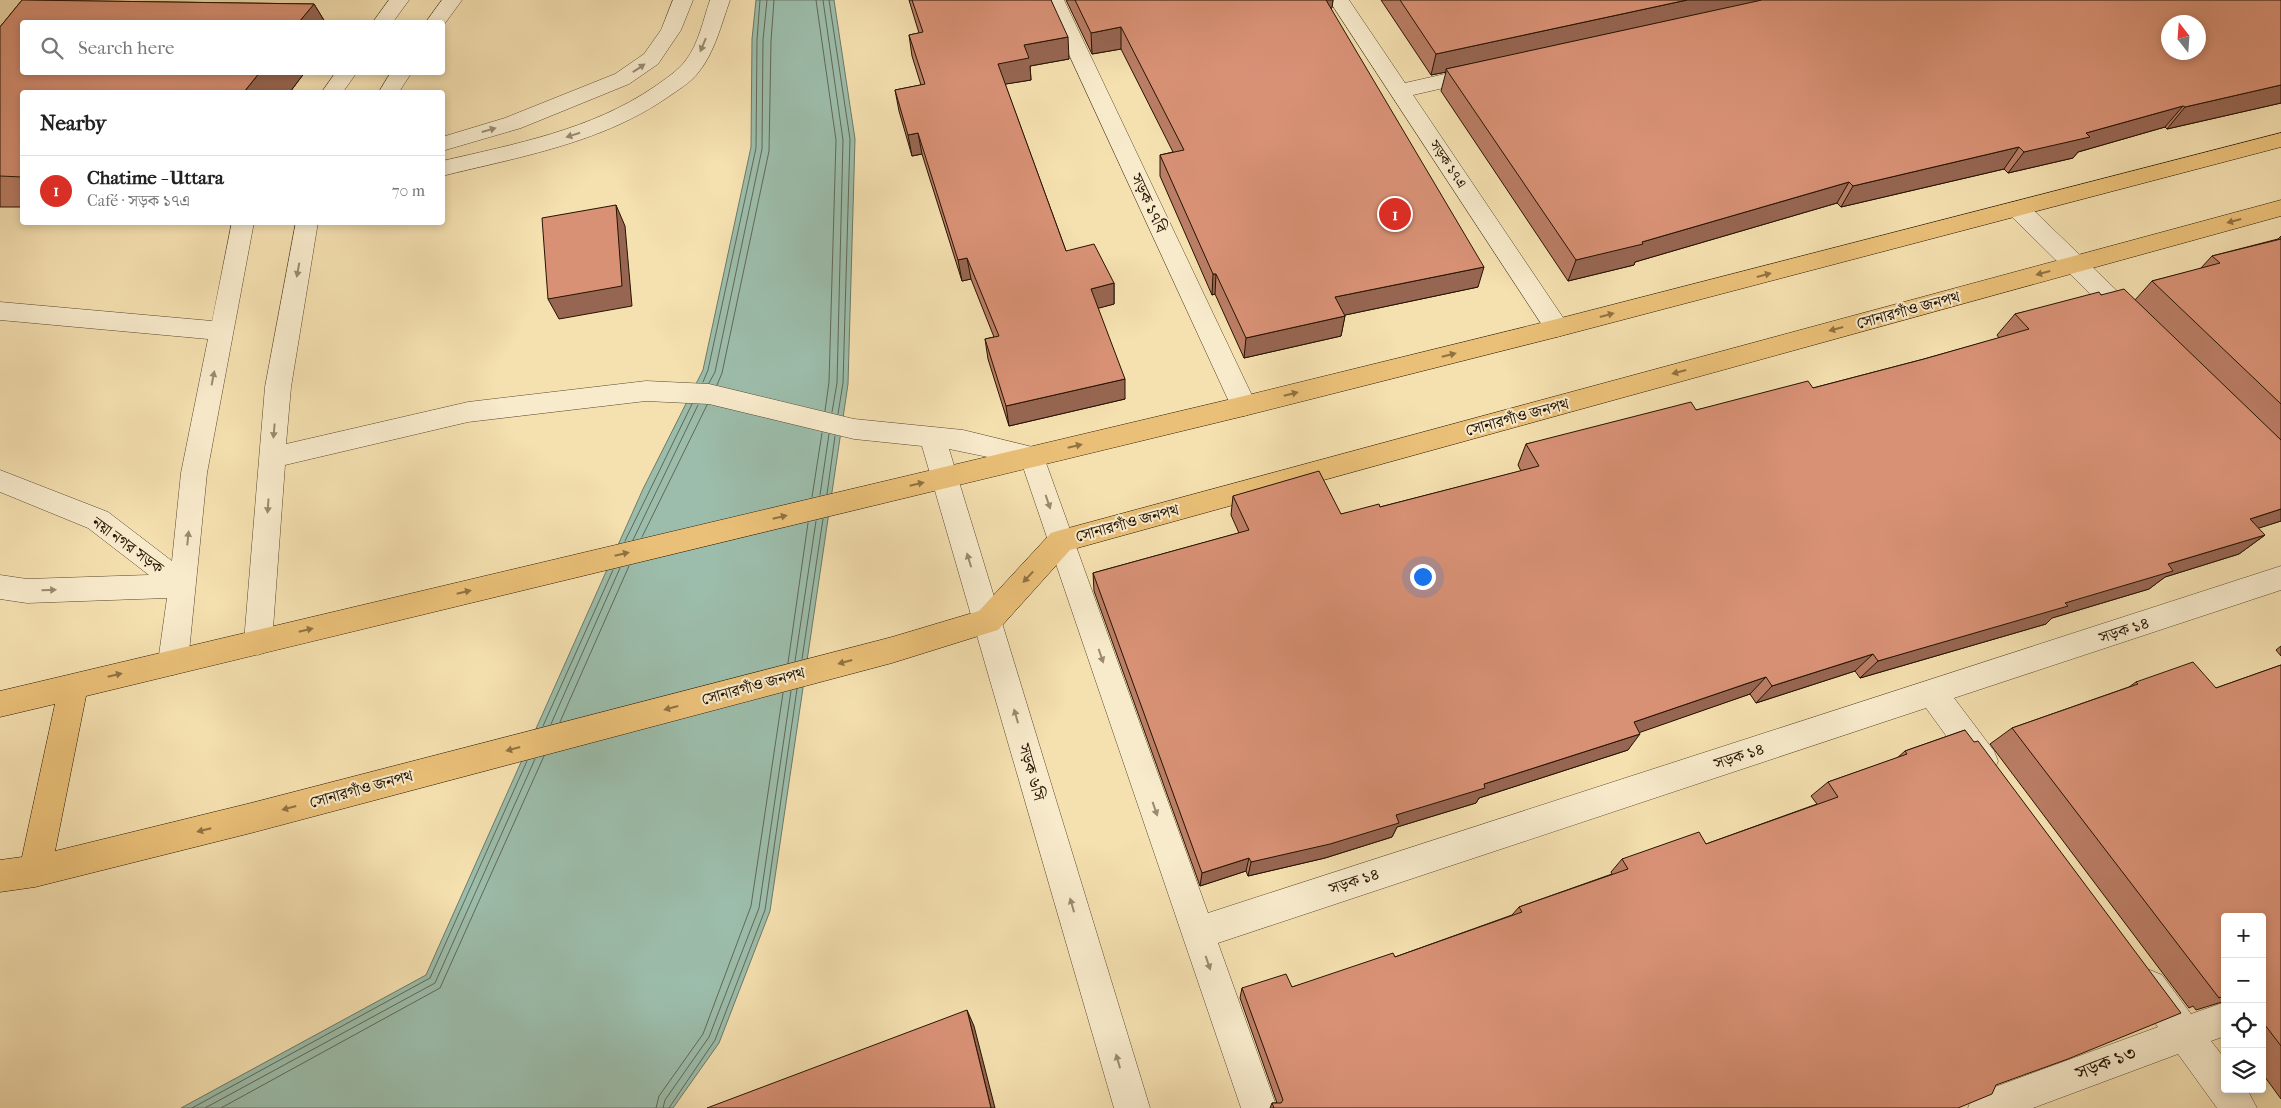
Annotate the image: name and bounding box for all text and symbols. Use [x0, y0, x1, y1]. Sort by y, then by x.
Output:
north arrow [2161, 15, 2206, 60]
search box [20, 20, 445, 75]
icon: search [38, 34, 66, 62]
text: Search here [78, 37, 174, 59]
one-way arrow [698, 38, 706, 52]
one-way arrow [632, 63, 645, 73]
text: Nearby [40, 111, 106, 135]
one-way arrow [482, 126, 497, 134]
one-way arrow [565, 131, 580, 139]
street label: সড়ক ১৭এ [1425, 136, 1470, 191]
text: Chatime - Uttara [87, 167, 224, 189]
street label: সড়ক ১৭বি [1127, 170, 1171, 236]
text: 1 [53, 181, 59, 200]
text: 70 m [392, 181, 425, 200]
text: Café · সড়ক ১৭এ [87, 191, 190, 210]
pin: 1 [1379, 195, 1411, 233]
one-way arrow [2226, 217, 2241, 225]
one-way arrow [294, 263, 302, 279]
one-way arrow [2036, 269, 2051, 277]
one-way arrow [1756, 270, 1771, 278]
street label: সোনারগাঁও জনপথ [1854, 287, 1963, 333]
one-way arrow [1599, 311, 1614, 319]
one-way arrow [1828, 326, 1843, 334]
one-way arrow [1442, 351, 1457, 359]
one-way arrow [1672, 369, 1687, 377]
one-way arrow [209, 370, 217, 385]
one-way arrow [1284, 390, 1299, 398]
street label: সোনারগাঁও জনপথ [1463, 394, 1572, 440]
one-way arrow [269, 423, 277, 439]
one-way arrow [1067, 442, 1082, 450]
one-way arrow [909, 480, 924, 488]
one-way arrow [1044, 495, 1052, 510]
one-way arrow [263, 499, 271, 515]
street label: সোনারগাঁও জনপথ [1073, 500, 1182, 546]
street label: নয়া নগর সড়ক [88, 512, 168, 578]
one-way arrow [772, 513, 787, 521]
one-way arrow [184, 530, 192, 546]
one-way arrow [614, 550, 629, 558]
one-way arrow [965, 553, 973, 568]
your location [1410, 564, 1436, 590]
one-way arrow [1022, 570, 1034, 582]
one-way arrow [41, 586, 57, 594]
one-way arrow [456, 588, 471, 596]
street label: সড়ক ১৪ [2095, 613, 2152, 647]
one-way arrow [298, 626, 313, 634]
one-way arrow [1098, 648, 1105, 663]
one-way arrow [837, 658, 852, 666]
street label: সোনারগাঁও জনপথ [699, 663, 808, 709]
one-way arrow [108, 671, 123, 679]
one-way arrow [663, 704, 678, 712]
one-way arrow [1011, 708, 1019, 723]
street label: সড়ক ১৪ [1710, 739, 1767, 773]
street label: সড়ক ৬সি [1015, 740, 1050, 804]
one-way arrow [506, 746, 521, 754]
street label: সোনারগাঁও জনপথ [307, 766, 416, 812]
one-way arrow [1151, 802, 1159, 817]
one-way arrow [281, 805, 296, 813]
one-way arrow [196, 826, 211, 834]
street label: সড়ক ১৪ [1325, 864, 1382, 898]
one-way arrow [1067, 898, 1075, 913]
map controls [2221, 913, 2266, 1093]
button: + [2221, 913, 2266, 958]
one-way arrow [1205, 955, 1212, 970]
button: − [2221, 958, 2266, 1003]
button: locate [2221, 1003, 2266, 1048]
street label: সড়ক ১৩ [2072, 1041, 2140, 1085]
button: layers [2221, 1048, 2266, 1093]
one-way arrow [1113, 1054, 1121, 1069]

